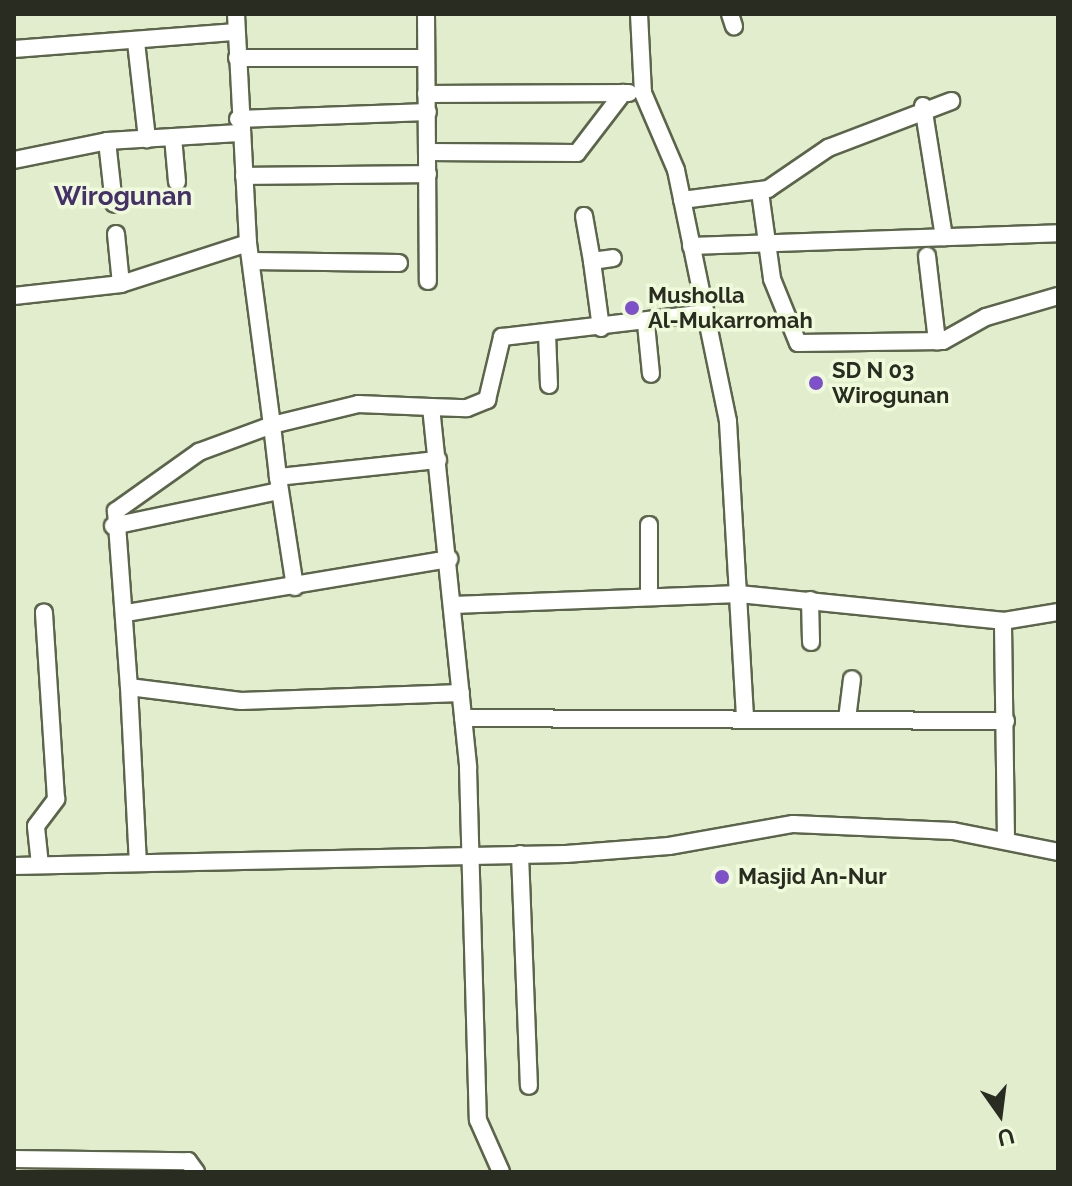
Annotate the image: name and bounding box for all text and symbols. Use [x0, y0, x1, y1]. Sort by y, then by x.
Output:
district label: Wirogunan [54, 181, 192, 213]
place label: Musholla Al-Mukarromah [648, 282, 813, 334]
marker: Musholla Al-Mukarromah [623, 299, 641, 317]
place label: SD N 03 Wirogunan [832, 357, 949, 408]
marker: SD N 03 Wirogunan [807, 374, 825, 392]
place label: Masjid An-Nur [738, 864, 887, 890]
marker: Masjid An-Nur [713, 868, 731, 886]
north arrow [960, 1074, 1040, 1154]
text: U [995, 1123, 1017, 1152]

